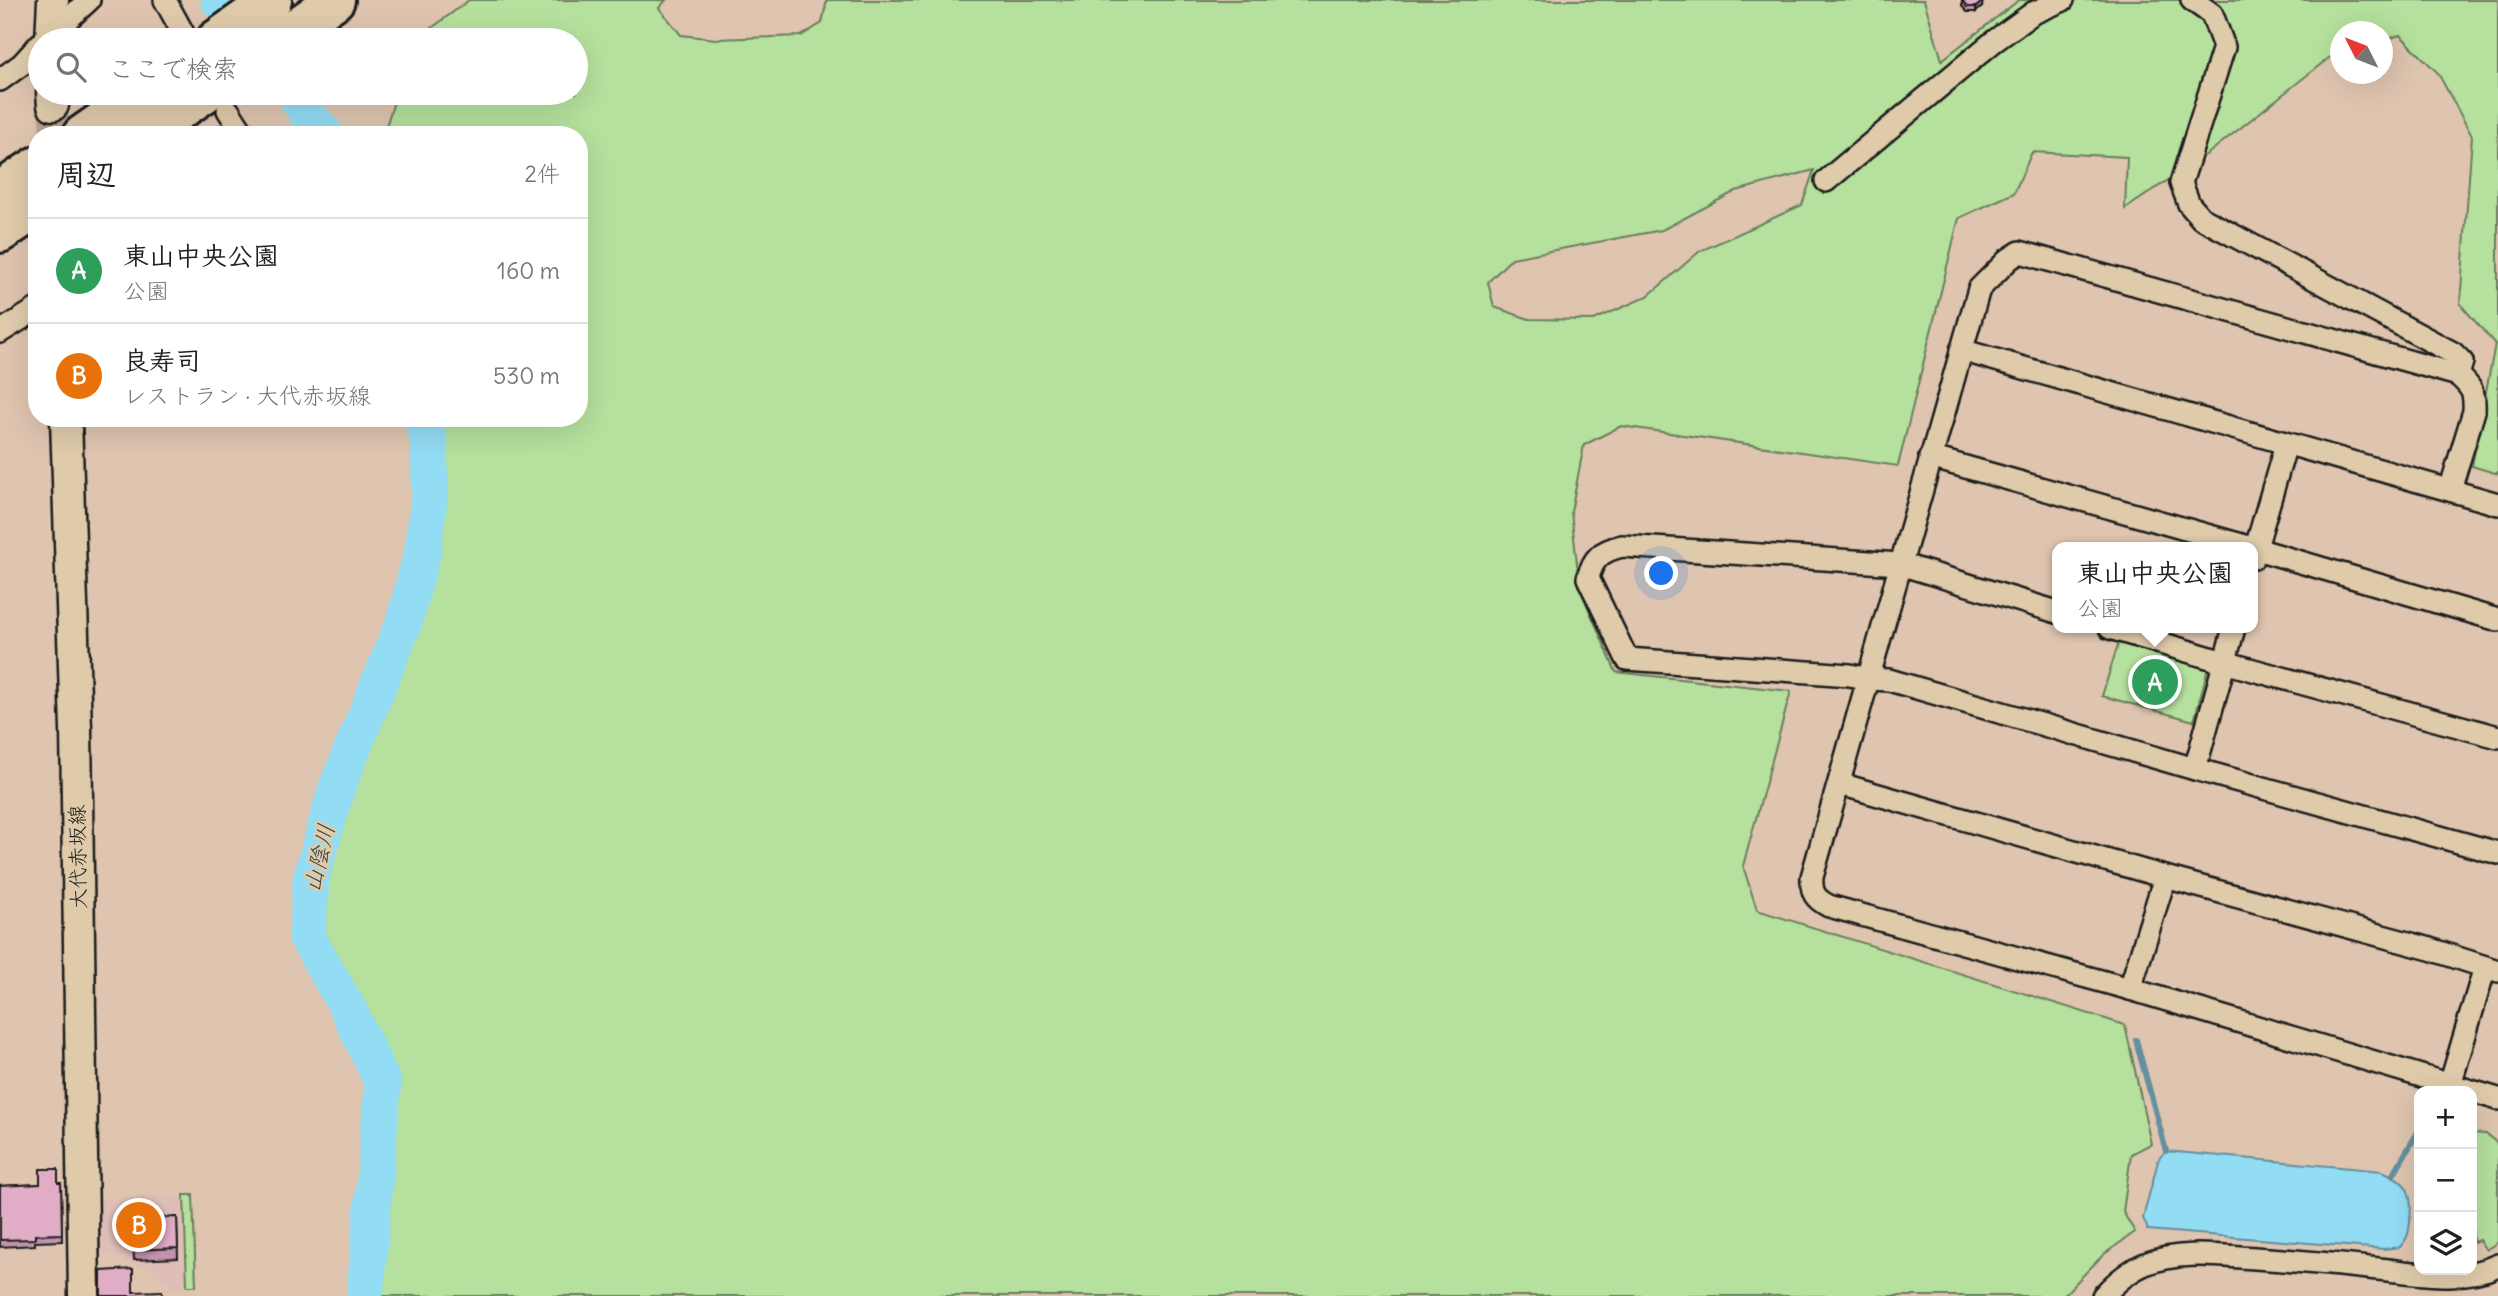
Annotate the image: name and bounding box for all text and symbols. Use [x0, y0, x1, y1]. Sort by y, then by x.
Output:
north arrow [2330, 21, 2393, 84]
search box [28, 28, 588, 105]
icon: search [52, 48, 90, 86]
text: ここで検索 [108, 52, 238, 85]
text: 周辺 [56, 155, 116, 193]
text: 2件 [524, 159, 560, 188]
text: 東山中央公園 [123, 239, 279, 272]
text: A [72, 256, 86, 285]
text: 160 m [497, 256, 560, 285]
text: 公園 [123, 276, 169, 305]
text: 良寿司 [123, 344, 201, 377]
text: B [71, 361, 87, 390]
text: 530 m [493, 361, 560, 390]
text: レストラン · 大代赤坂線 [123, 381, 371, 410]
popup [2052, 542, 2258, 633]
your location [1644, 556, 1678, 590]
text: 東山中央公園 [2077, 556, 2233, 589]
text: 公園 [2077, 593, 2123, 622]
pin: A [2132, 656, 2178, 708]
street label: 大代赤坂線 [63, 804, 92, 910]
water label: 山陰川 [297, 821, 340, 895]
map controls [2414, 1086, 2477, 1275]
button: + [2414, 1086, 2477, 1149]
button: − [2414, 1149, 2477, 1212]
pin: B [116, 1199, 162, 1251]
button: layers [2414, 1212, 2477, 1275]

